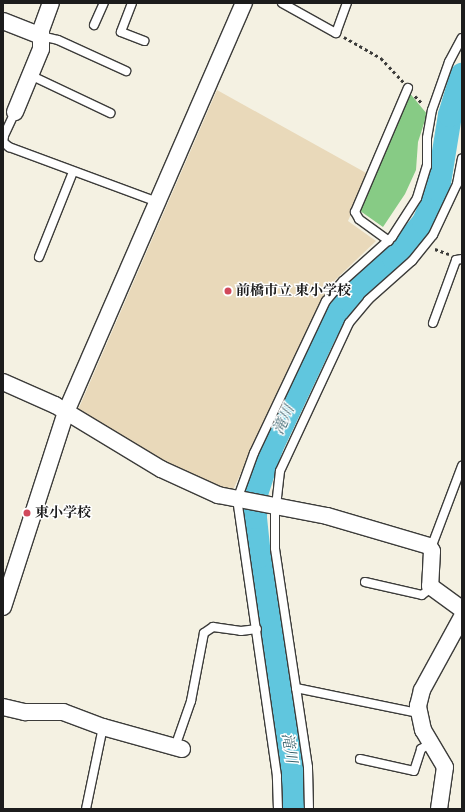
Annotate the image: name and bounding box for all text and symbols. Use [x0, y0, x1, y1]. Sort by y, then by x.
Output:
place label: 前橋市立 東小学校 [236, 283, 351, 299]
marker: 前橋市立 東小学校 [223, 286, 233, 296]
water label: 滝川 [270, 403, 298, 437]
place label: 東小学校 [35, 505, 91, 521]
marker: 東小学校 [22, 508, 32, 518]
water label: 滝川 [278, 732, 300, 764]

